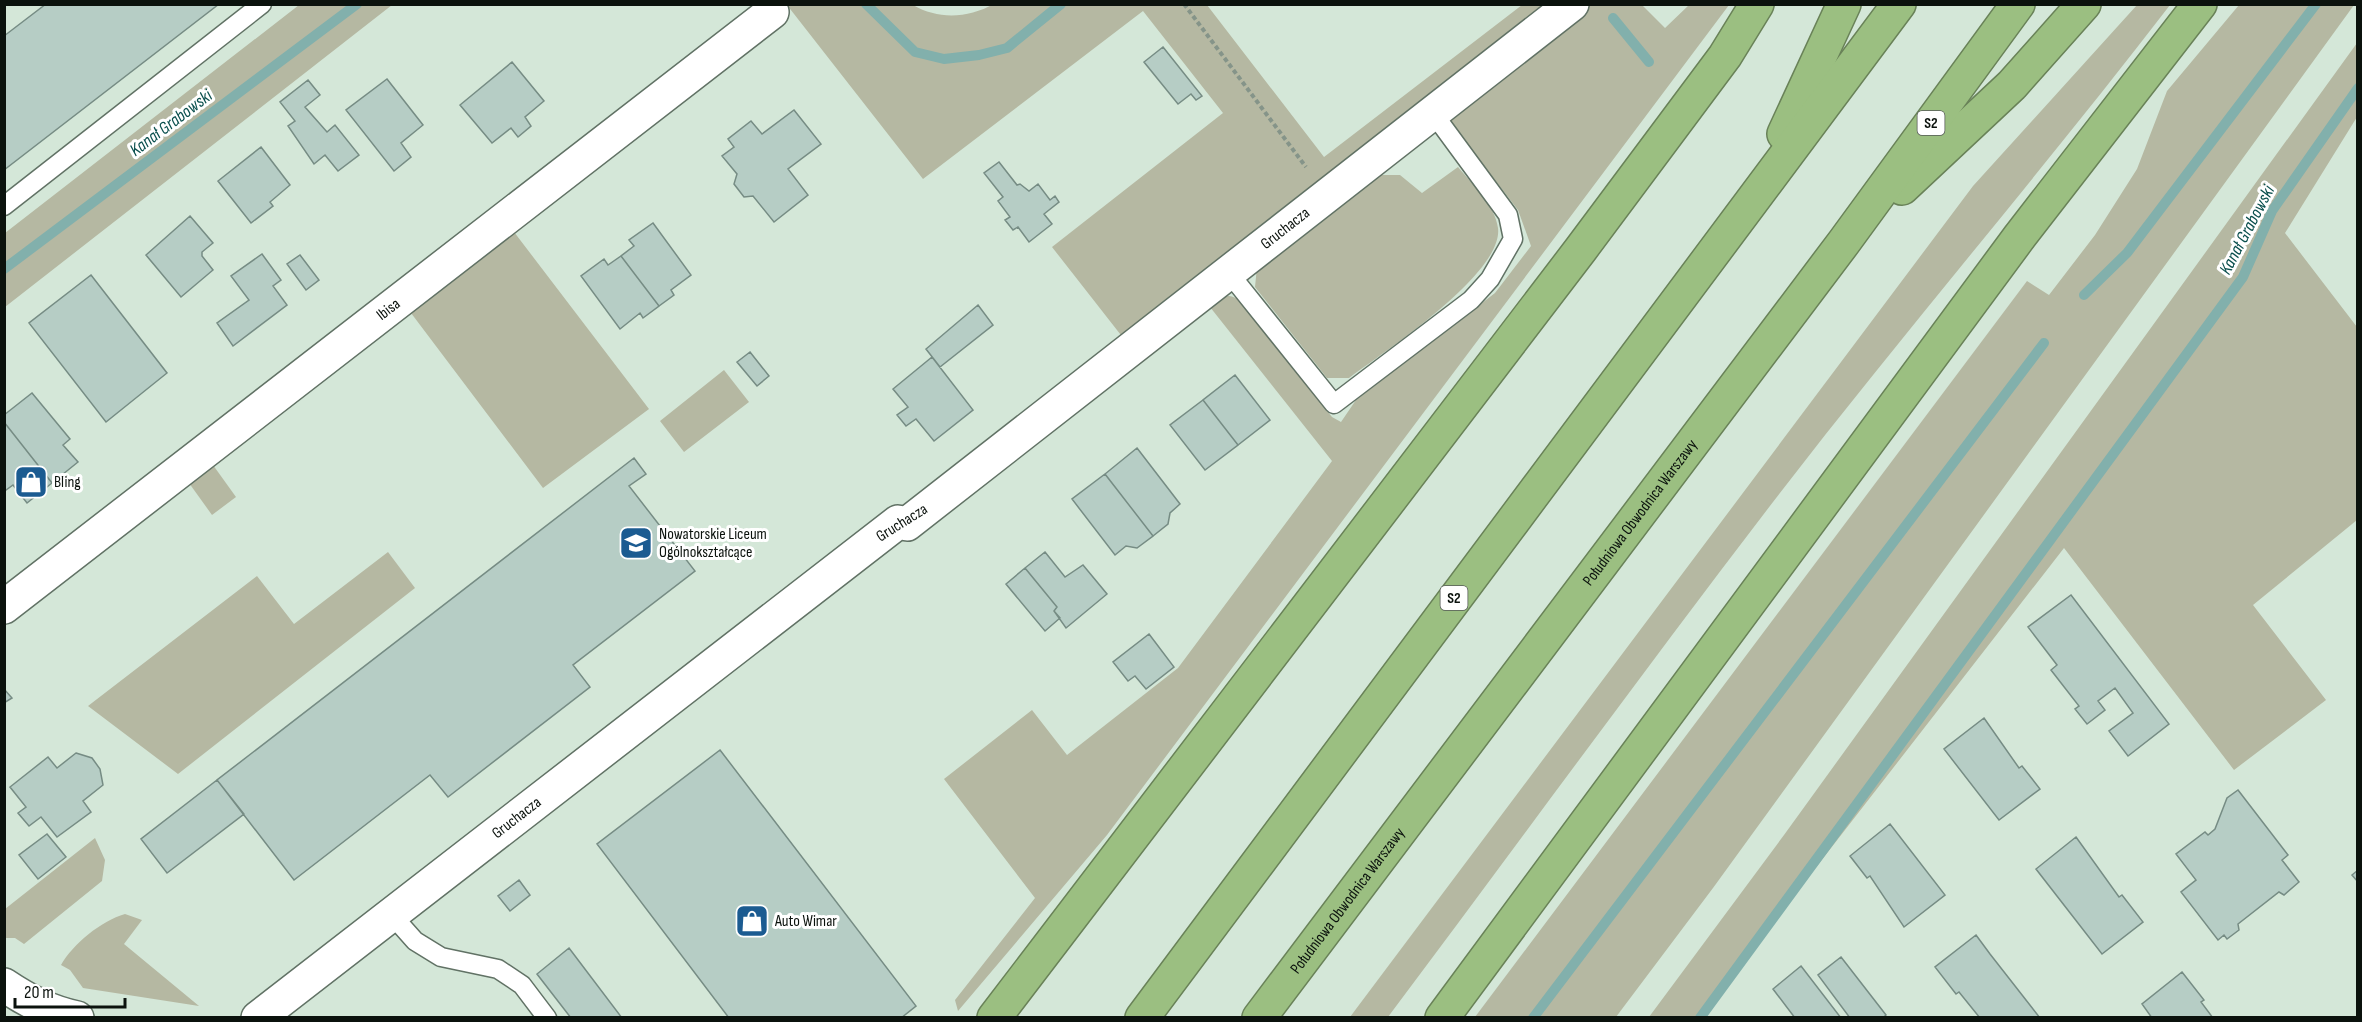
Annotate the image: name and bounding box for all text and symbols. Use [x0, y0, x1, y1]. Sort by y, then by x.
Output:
water label: Kanał Grabowski [126, 85, 217, 161]
road number: S2 [1918, 111, 1944, 135]
water label: Kanał Grabowski [2215, 181, 2280, 278]
street label: Gruchacza [1257, 203, 1313, 253]
street label: Ibisa [373, 294, 404, 324]
street label: Południowa Obwodnica Warszawy [1579, 436, 1701, 589]
shop icon: Bling [13, 464, 49, 500]
place label: Bling [54, 473, 81, 492]
street label: Gruchacza [873, 500, 931, 546]
school or university icon: Nowatorskie Liceum Ogólnokształcące [618, 525, 654, 561]
place label: Nowatorskie Liceum Ogólnokształcące [659, 525, 767, 562]
road number: S2 [1440, 586, 1468, 610]
street label: Gruchacza [488, 793, 545, 843]
street label: Południowa Obwodnica Warszawy [1286, 824, 1409, 978]
shop icon: Auto Wimar [734, 903, 770, 939]
place label: Auto Wimar [774, 912, 837, 931]
scale bar [15, 971, 124, 1009]
text: 20 m [24, 982, 54, 1003]

